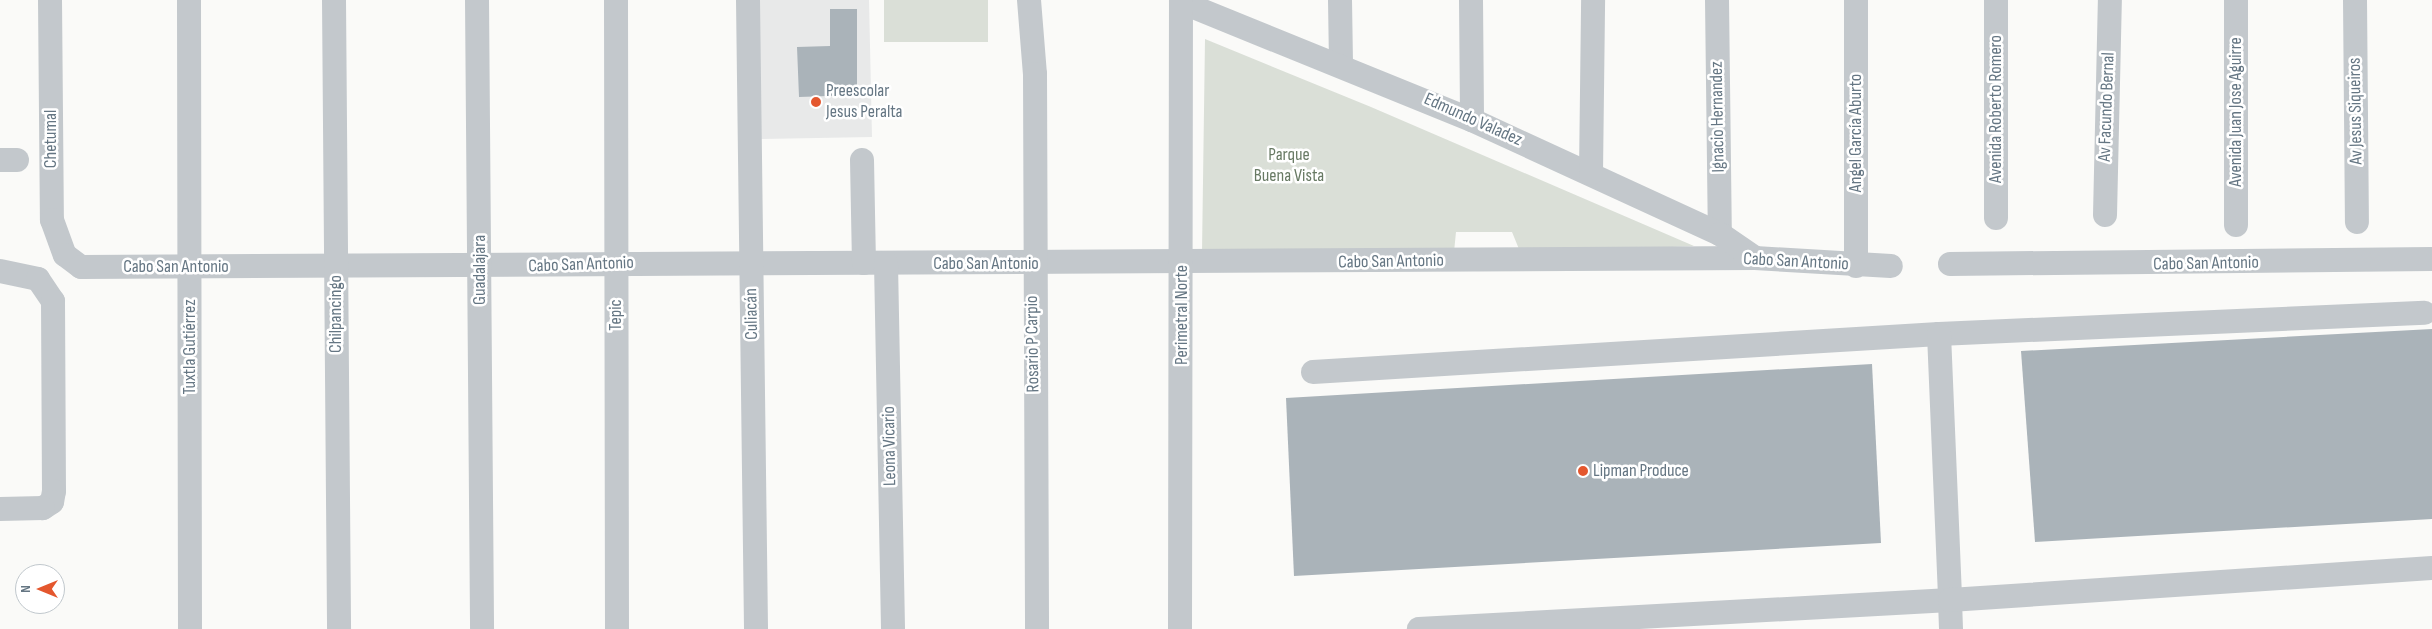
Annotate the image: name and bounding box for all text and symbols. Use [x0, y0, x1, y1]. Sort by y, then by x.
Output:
street label: Avenida Roberto Romero [1985, 35, 2007, 183]
street label: Avenida Juan Jose Aguirre [2225, 37, 2247, 187]
street label: Av Facundo Bernal [2094, 52, 2120, 162]
street label: Av Jesus Siqueiros [2344, 57, 2368, 165]
street label: Ignacio Hernandez [1706, 61, 1730, 173]
street label: Angel García Aburto [1845, 74, 1867, 192]
place label: Preescolar Jesus Peralta [826, 81, 903, 124]
street label: Edmundo Valadez [1420, 89, 1526, 151]
marker: Preescolar Jesus Peralta [810, 96, 822, 108]
street label: Chetumal [40, 110, 62, 168]
park label: Parque Buena Vista [1254, 145, 1324, 188]
street label: Guadalajara [469, 235, 491, 305]
street label: Cabo San Antonio [1743, 248, 1849, 276]
street label: Cabo San Antonio [1338, 250, 1444, 274]
street label: Cabo San Antonio [528, 252, 634, 278]
street label: Cabo San Antonio [2153, 252, 2259, 276]
street label: Cabo San Antonio [933, 253, 1039, 275]
street label: Cabo San Antonio [123, 256, 229, 278]
street label: Perimetral Norte [1171, 265, 1193, 365]
street label: Chilpancingo [325, 275, 347, 353]
street label: Culiacán [741, 288, 763, 340]
street label: Rosario P Carpio [1021, 295, 1045, 393]
street label: Tuxtla Gutiérrez [179, 299, 201, 395]
street label: Tepic [605, 299, 627, 331]
street label: Leona Vicario [879, 406, 901, 486]
place label: Lipman Produce [1593, 460, 1689, 482]
marker: Lipman Produce [1577, 465, 1589, 477]
north arrow [15, 564, 65, 614]
text: N [17, 585, 34, 593]

